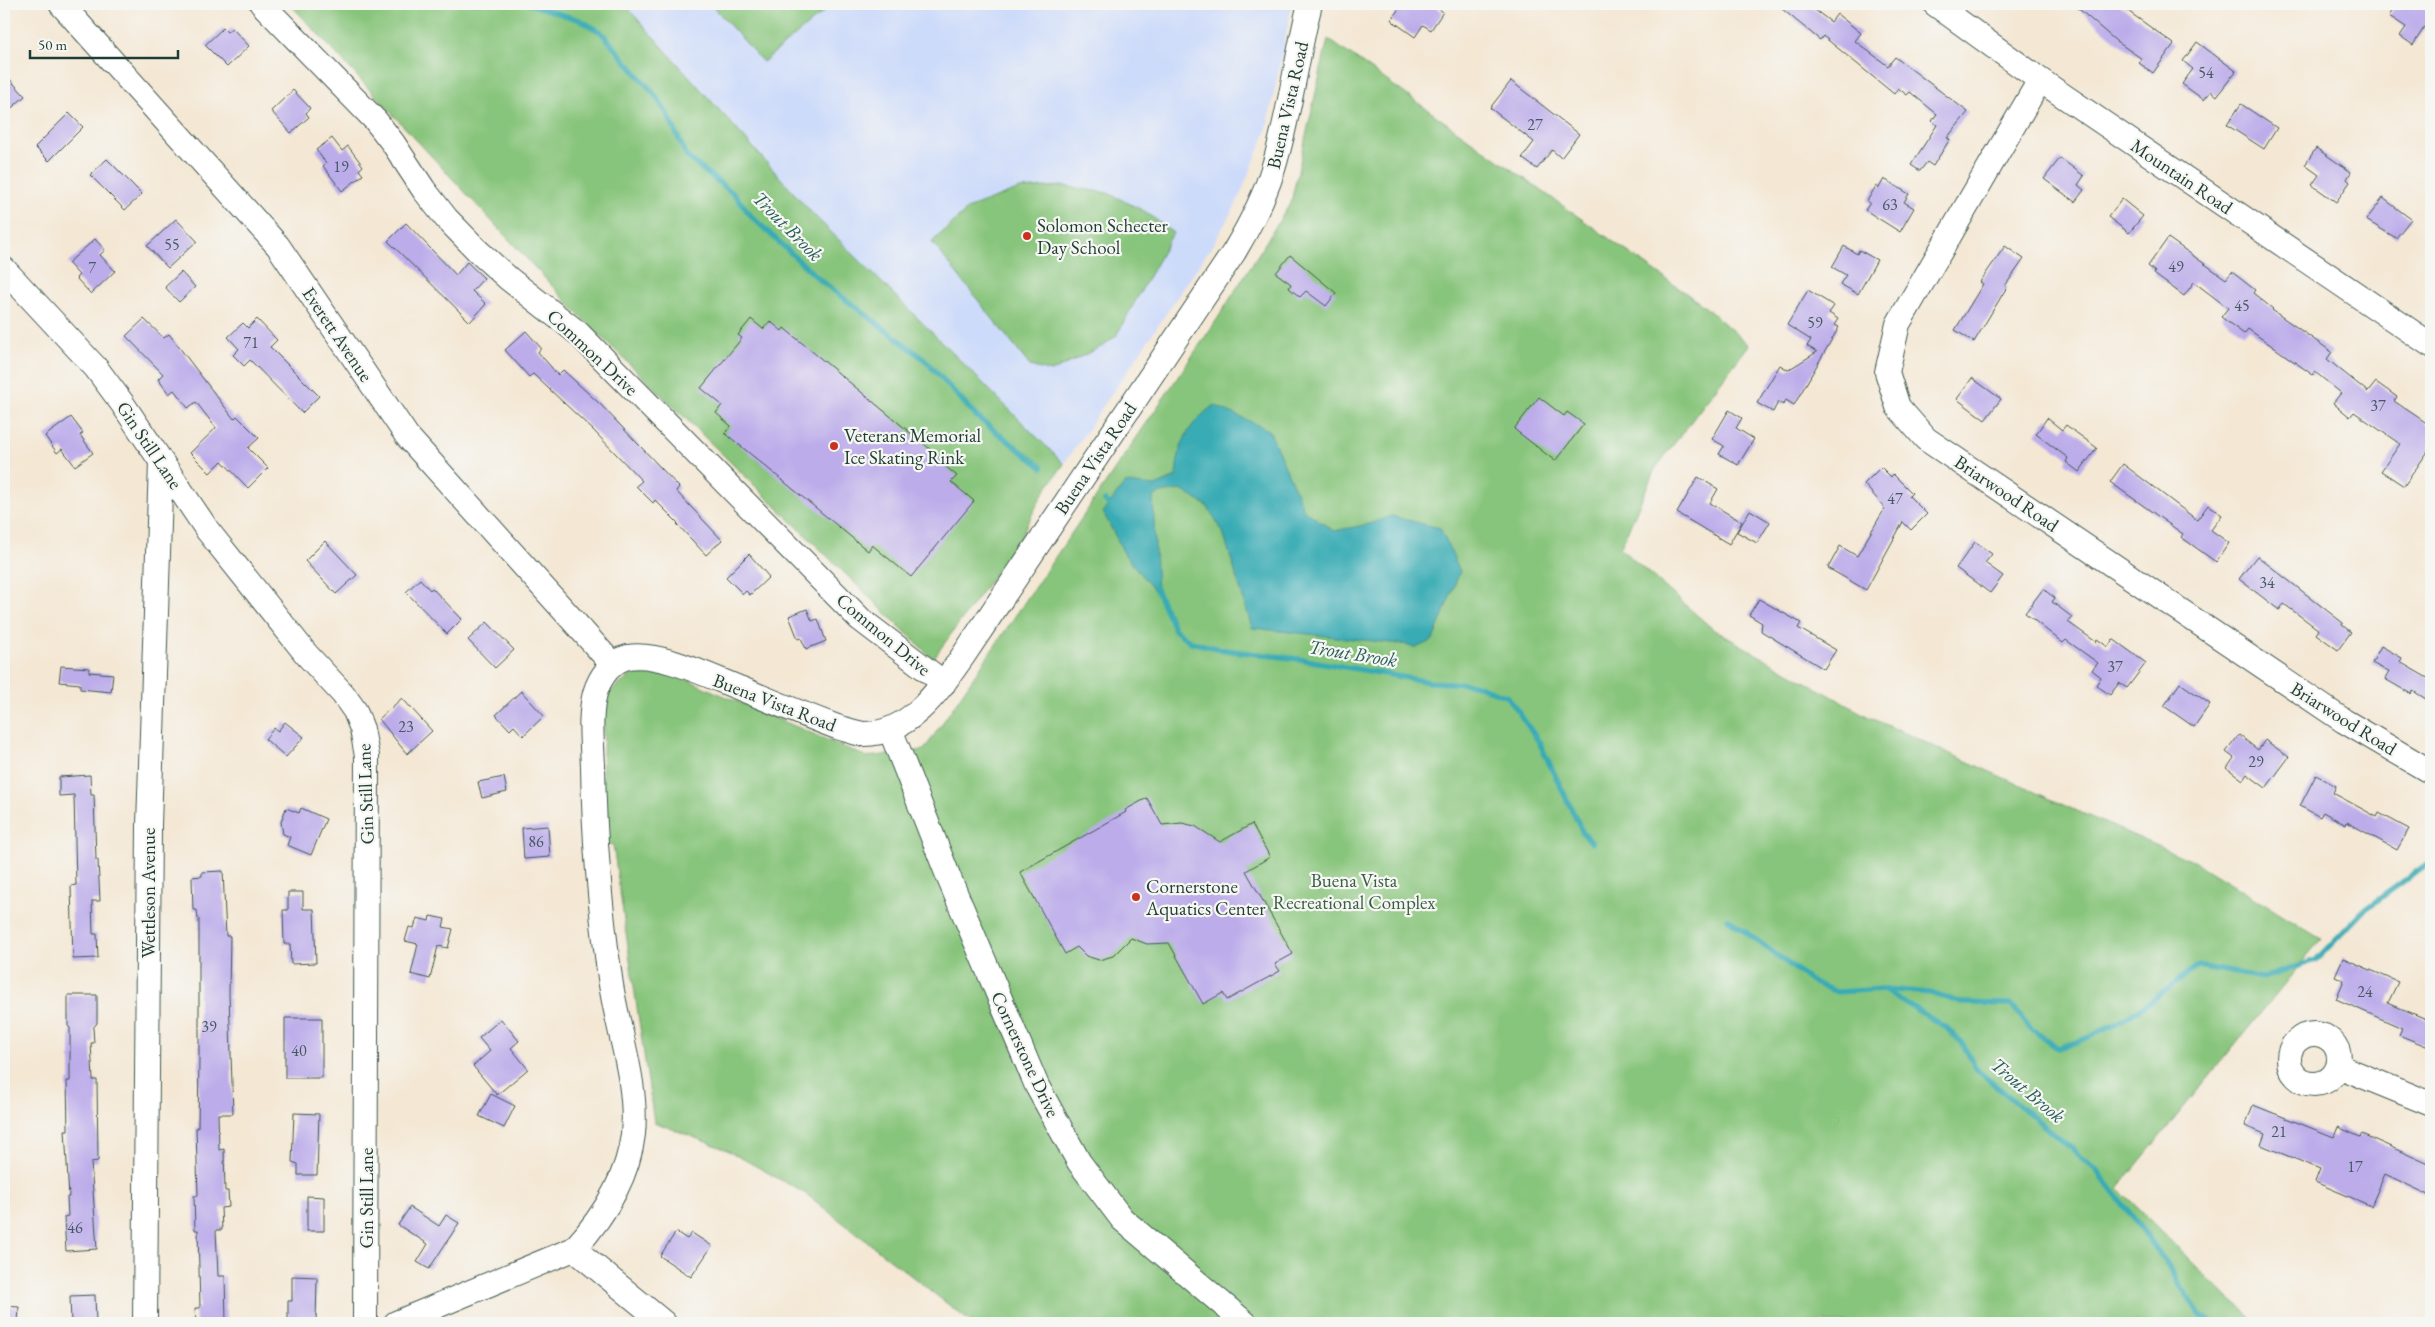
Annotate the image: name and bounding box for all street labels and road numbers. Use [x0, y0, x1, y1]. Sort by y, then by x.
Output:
street label: Buena Vista Road [1261, 38, 1314, 171]
street label: Mountain Road [2126, 133, 2238, 220]
street label: Everett Avenue [297, 282, 379, 387]
street label: Common Drive [542, 304, 644, 401]
street label: Gin Still Lane [111, 396, 188, 494]
street label: Buena Vista Road [1049, 397, 1142, 519]
street label: Briarwood Road [1950, 449, 2064, 538]
street label: Common Drive [831, 587, 936, 681]
street label: Buena Vista Road [710, 667, 840, 738]
street label: Briarwood Road [2286, 676, 2402, 761]
street label: Gin Still Lane [351, 743, 380, 845]
street label: Wettleson Avenue [136, 828, 161, 958]
street label: Cornerstone Drive [985, 987, 1066, 1121]
street label: Gin Still Lane [354, 1148, 379, 1248]

